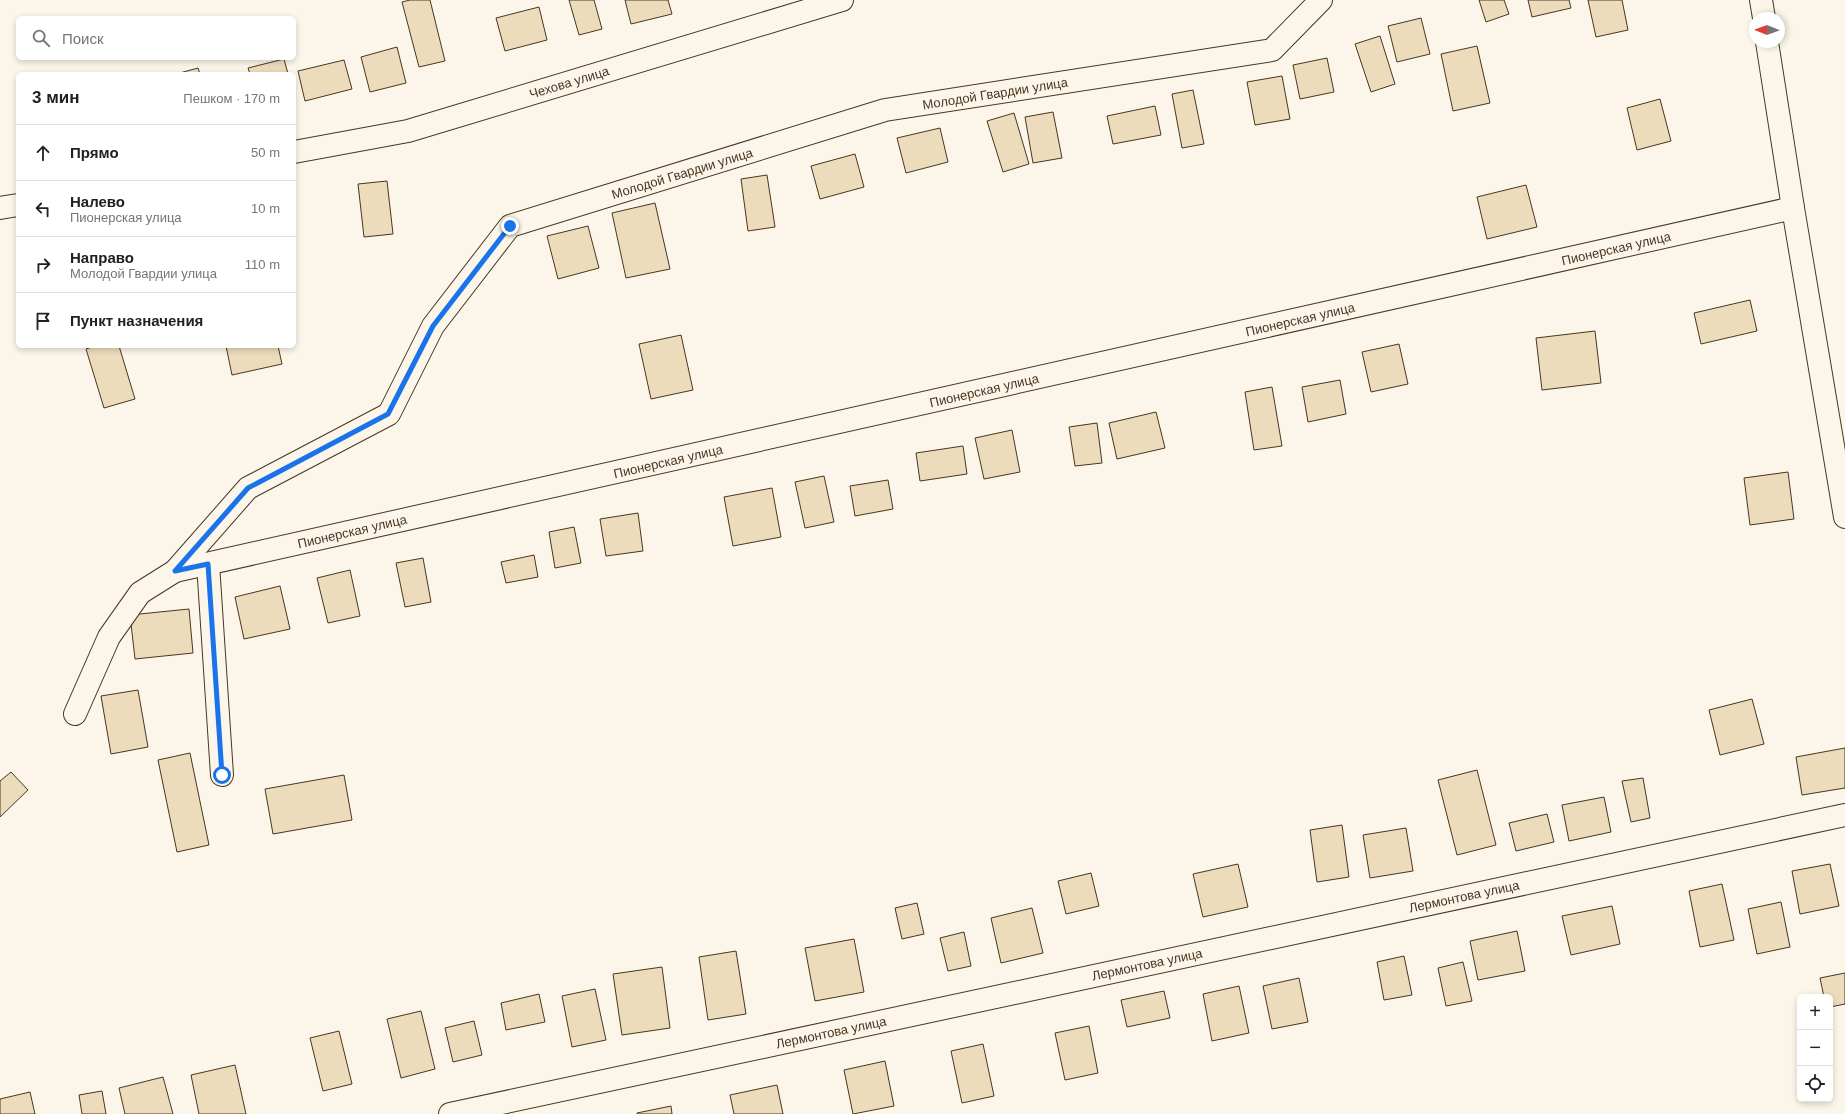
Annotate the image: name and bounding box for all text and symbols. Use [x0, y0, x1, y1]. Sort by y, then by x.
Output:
north arrow [1749, 12, 1785, 48]
search box [16, 16, 296, 60]
icon: search [30, 27, 52, 49]
text: Поиск [62, 30, 104, 47]
street label: Чехова улица [527, 63, 612, 102]
street label: Молодой Гвардии улица [921, 74, 1070, 112]
text: 3 мин [32, 88, 79, 107]
text: Пешком · 170 m [183, 91, 280, 106]
icon: ahead [32, 142, 54, 164]
text: Прямо [70, 144, 119, 161]
text: 50 m [251, 145, 280, 160]
street label: Молодой Гвардии улица [610, 145, 755, 202]
text: Налево [70, 193, 125, 210]
icon: left [32, 198, 54, 220]
text: 10 m [251, 201, 280, 216]
text: Пионерская улица [70, 210, 182, 225]
route end [501, 217, 519, 235]
street label: Пионерская улица [1560, 228, 1673, 268]
text: Направо [70, 249, 134, 266]
icon: right [32, 254, 54, 276]
text: 110 m [245, 257, 280, 272]
text: Молодой Гвардии улица [70, 266, 217, 281]
street label: Пионерская улица [1244, 299, 1357, 339]
icon: arrive [32, 310, 54, 332]
text: Пункт назначения [70, 312, 203, 329]
street label: Пионерская улица [928, 370, 1041, 410]
street label: Пионерская улица [612, 441, 725, 481]
street label: Пионерская улица [296, 511, 409, 551]
route start [213, 766, 231, 784]
street label: Лермонтова улица [1407, 877, 1522, 916]
street label: Лермонтова улица [1090, 945, 1205, 984]
map controls [1797, 994, 1833, 1102]
button: + [1797, 994, 1833, 1030]
street label: Лермонтова улица [774, 1013, 889, 1052]
button: − [1797, 1030, 1833, 1066]
button: locate [1797, 1066, 1833, 1102]

